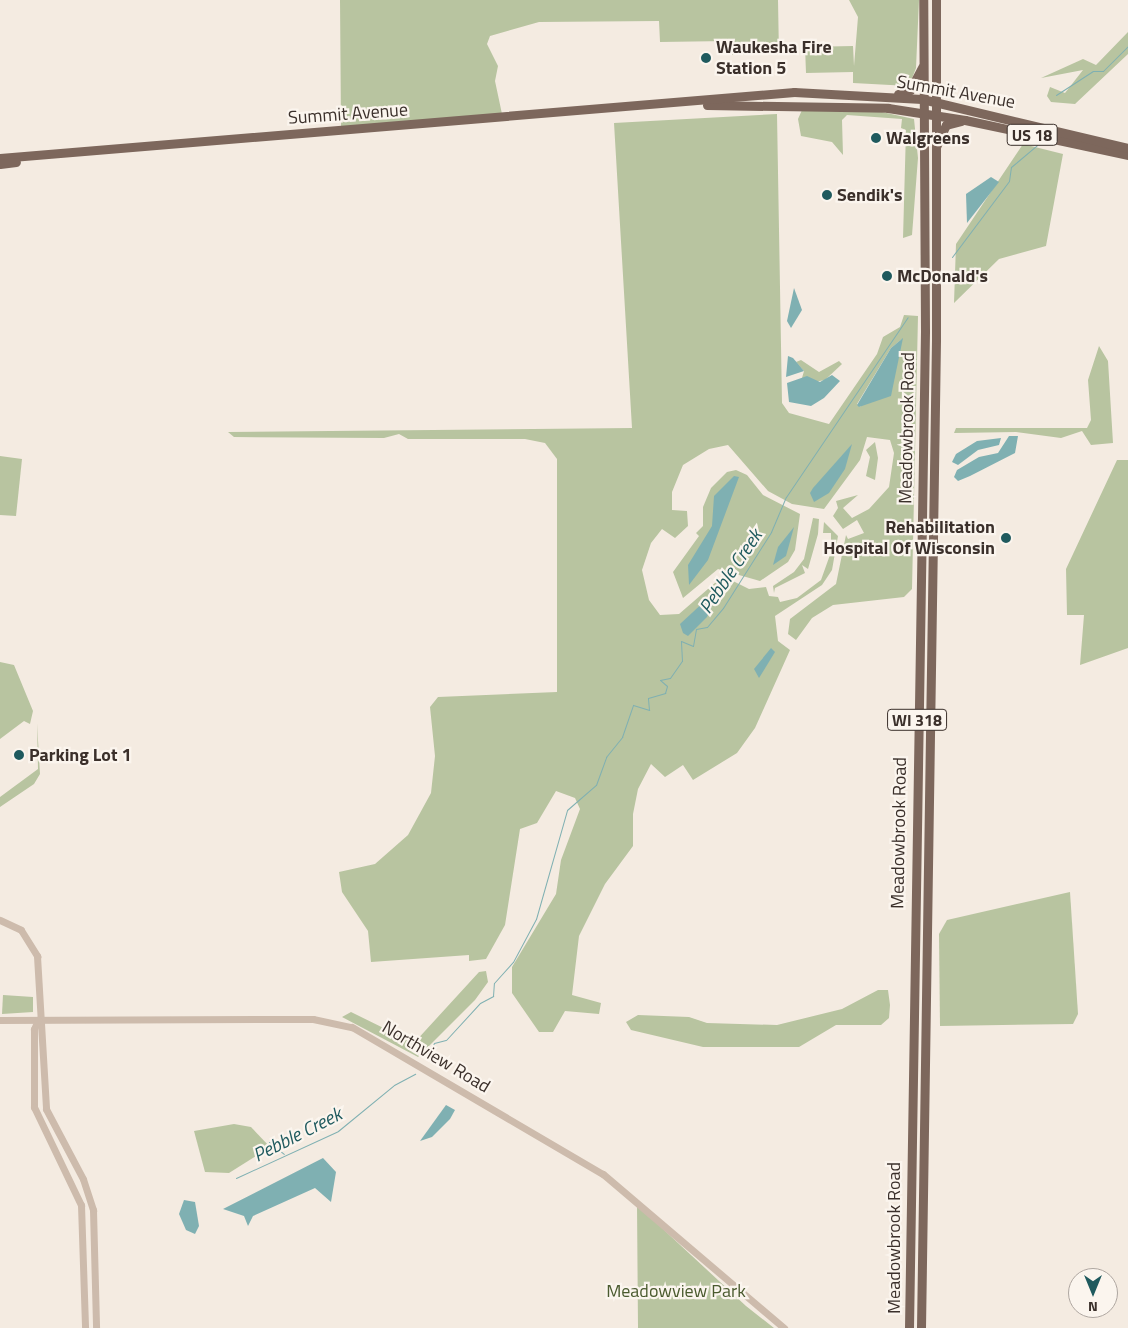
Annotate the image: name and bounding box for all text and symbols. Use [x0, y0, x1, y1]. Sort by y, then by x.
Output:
place label: Waukesha Fire Station 5 [716, 37, 832, 80]
marker: Waukesha Fire Station 5 [700, 52, 712, 64]
street label: Summit Avenue [895, 71, 1017, 113]
street label: Summit Avenue [287, 99, 409, 129]
road number: US 18 [1006, 122, 1058, 148]
place label: Walgreens [886, 127, 970, 149]
marker: Walgreens [870, 132, 882, 144]
place label: Sendik's [837, 184, 903, 206]
marker: Sendik's [821, 189, 833, 201]
place label: McDonald's [897, 265, 988, 287]
marker: McDonald's [881, 270, 893, 282]
street label: Meadowbrook Road [895, 352, 919, 504]
place label: Rehabilitation Hospital Of Wisconsin [823, 517, 995, 560]
water label: Pebble Creek [694, 525, 766, 617]
marker: Rehabilitation Hospital Of Wisconsin [999, 531, 1013, 545]
road number: WI 318 [887, 706, 947, 734]
place label: Parking Lot 1 [29, 744, 132, 766]
marker: Parking Lot 1 [13, 749, 25, 761]
street label: Meadowbrook Road [887, 757, 911, 909]
street label: Northview Road [378, 1016, 494, 1098]
water label: Pebble Creek [249, 1102, 345, 1166]
street label: Meadowbrook Road [883, 1162, 905, 1314]
north arrow [1068, 1268, 1118, 1318]
park label: Meadowview Park [606, 1280, 746, 1302]
text: N [1088, 1297, 1098, 1318]

